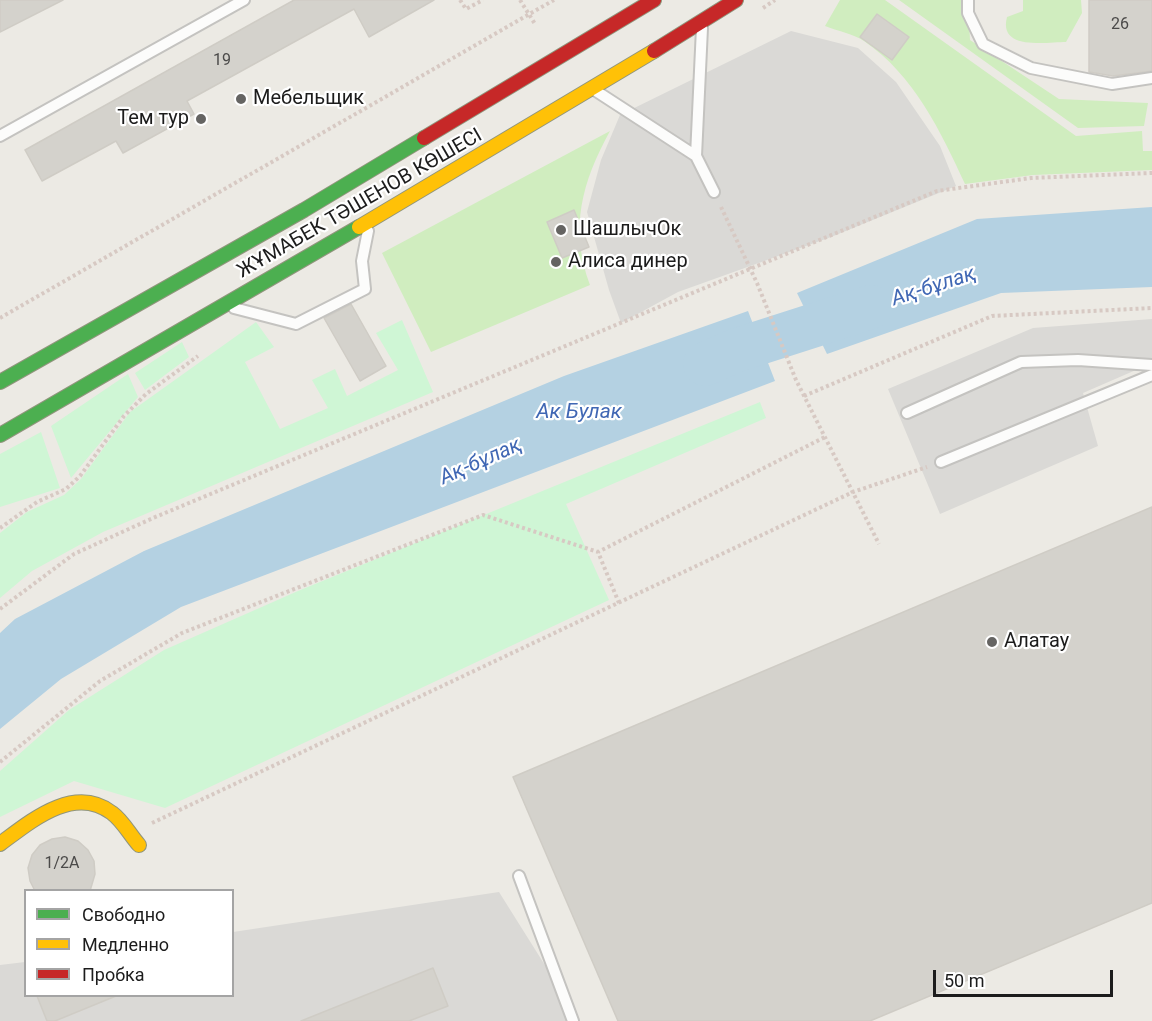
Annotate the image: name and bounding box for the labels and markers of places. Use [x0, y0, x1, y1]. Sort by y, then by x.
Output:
place label: Мебельщик [253, 87, 364, 111]
marker: Мебельщик [234, 92, 248, 106]
place label: Тем тур [117, 107, 189, 131]
marker: Тем тур [194, 112, 208, 126]
place label: ШашлычОк [573, 218, 681, 242]
marker: ШашлычОк [554, 223, 568, 237]
place label: Алиса динер [568, 250, 688, 274]
marker: Алиса динер [549, 255, 563, 269]
place label: Алатау [1004, 630, 1069, 654]
marker: Алатау [985, 635, 999, 649]

